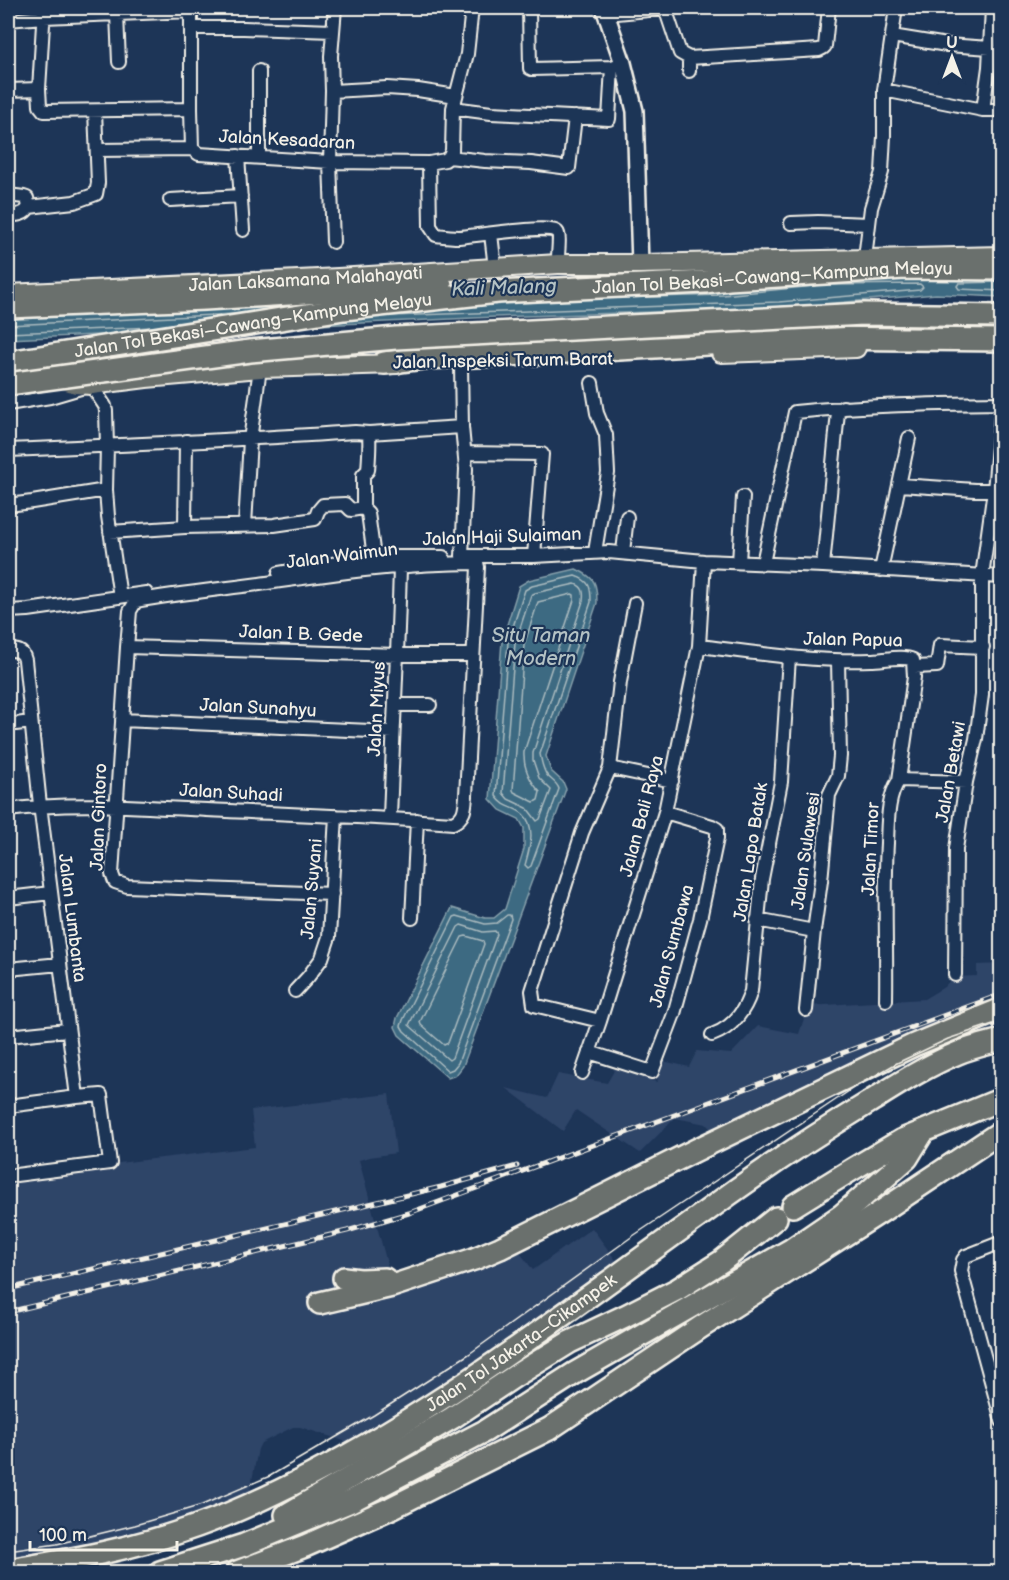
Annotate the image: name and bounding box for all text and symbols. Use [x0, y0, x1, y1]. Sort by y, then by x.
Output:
north arrow [922, 27, 982, 87]
text: U [946, 34, 958, 53]
street label: Jalan Kesadaran [218, 126, 356, 154]
street label: Jalan Tol Bekasi–Cawang–Kampung Melayu [592, 257, 953, 298]
street label: Jalan Laksamana Malahayati [188, 262, 423, 296]
water label: Kali Malang [451, 274, 557, 302]
street label: Jalan Tol Bekasi–Cawang–Kampung Melayu [73, 289, 433, 362]
street label: Jalan Inspeksi Tarum Barat [393, 349, 614, 373]
street label: Jalan Haji Sulaiman [422, 524, 582, 550]
street label: Jalan Waimun [285, 539, 399, 573]
street label: Jalan I B. Gede [239, 621, 364, 647]
water label: Situ Taman Modern [492, 624, 590, 671]
street label: Jalan Papua [803, 629, 903, 651]
street label: Jalan Miyus [364, 661, 390, 757]
street label: Jalan Sunahyu [199, 694, 317, 722]
street label: Jalan Betawi [932, 720, 970, 824]
street label: Jalan Bali Raya [616, 753, 668, 879]
street label: Jalan Gintoro [87, 763, 111, 871]
street label: Jalan Suhadi [179, 780, 283, 806]
street label: Jalan Lapo Batak [730, 781, 772, 923]
street label: Jalan Sulawesi [787, 791, 825, 911]
street label: Jalan Timor [858, 801, 884, 896]
street label: Jalan Suyani [297, 838, 327, 940]
street label: Jalan Lumbanta [54, 853, 90, 983]
street label: Jalan Sumbawa [646, 882, 698, 1010]
street label: Jalan Tol Jakarta–Cikampek [422, 1269, 621, 1416]
scale bar [30, 1514, 177, 1552]
text: 100 m [39, 1525, 87, 1546]

